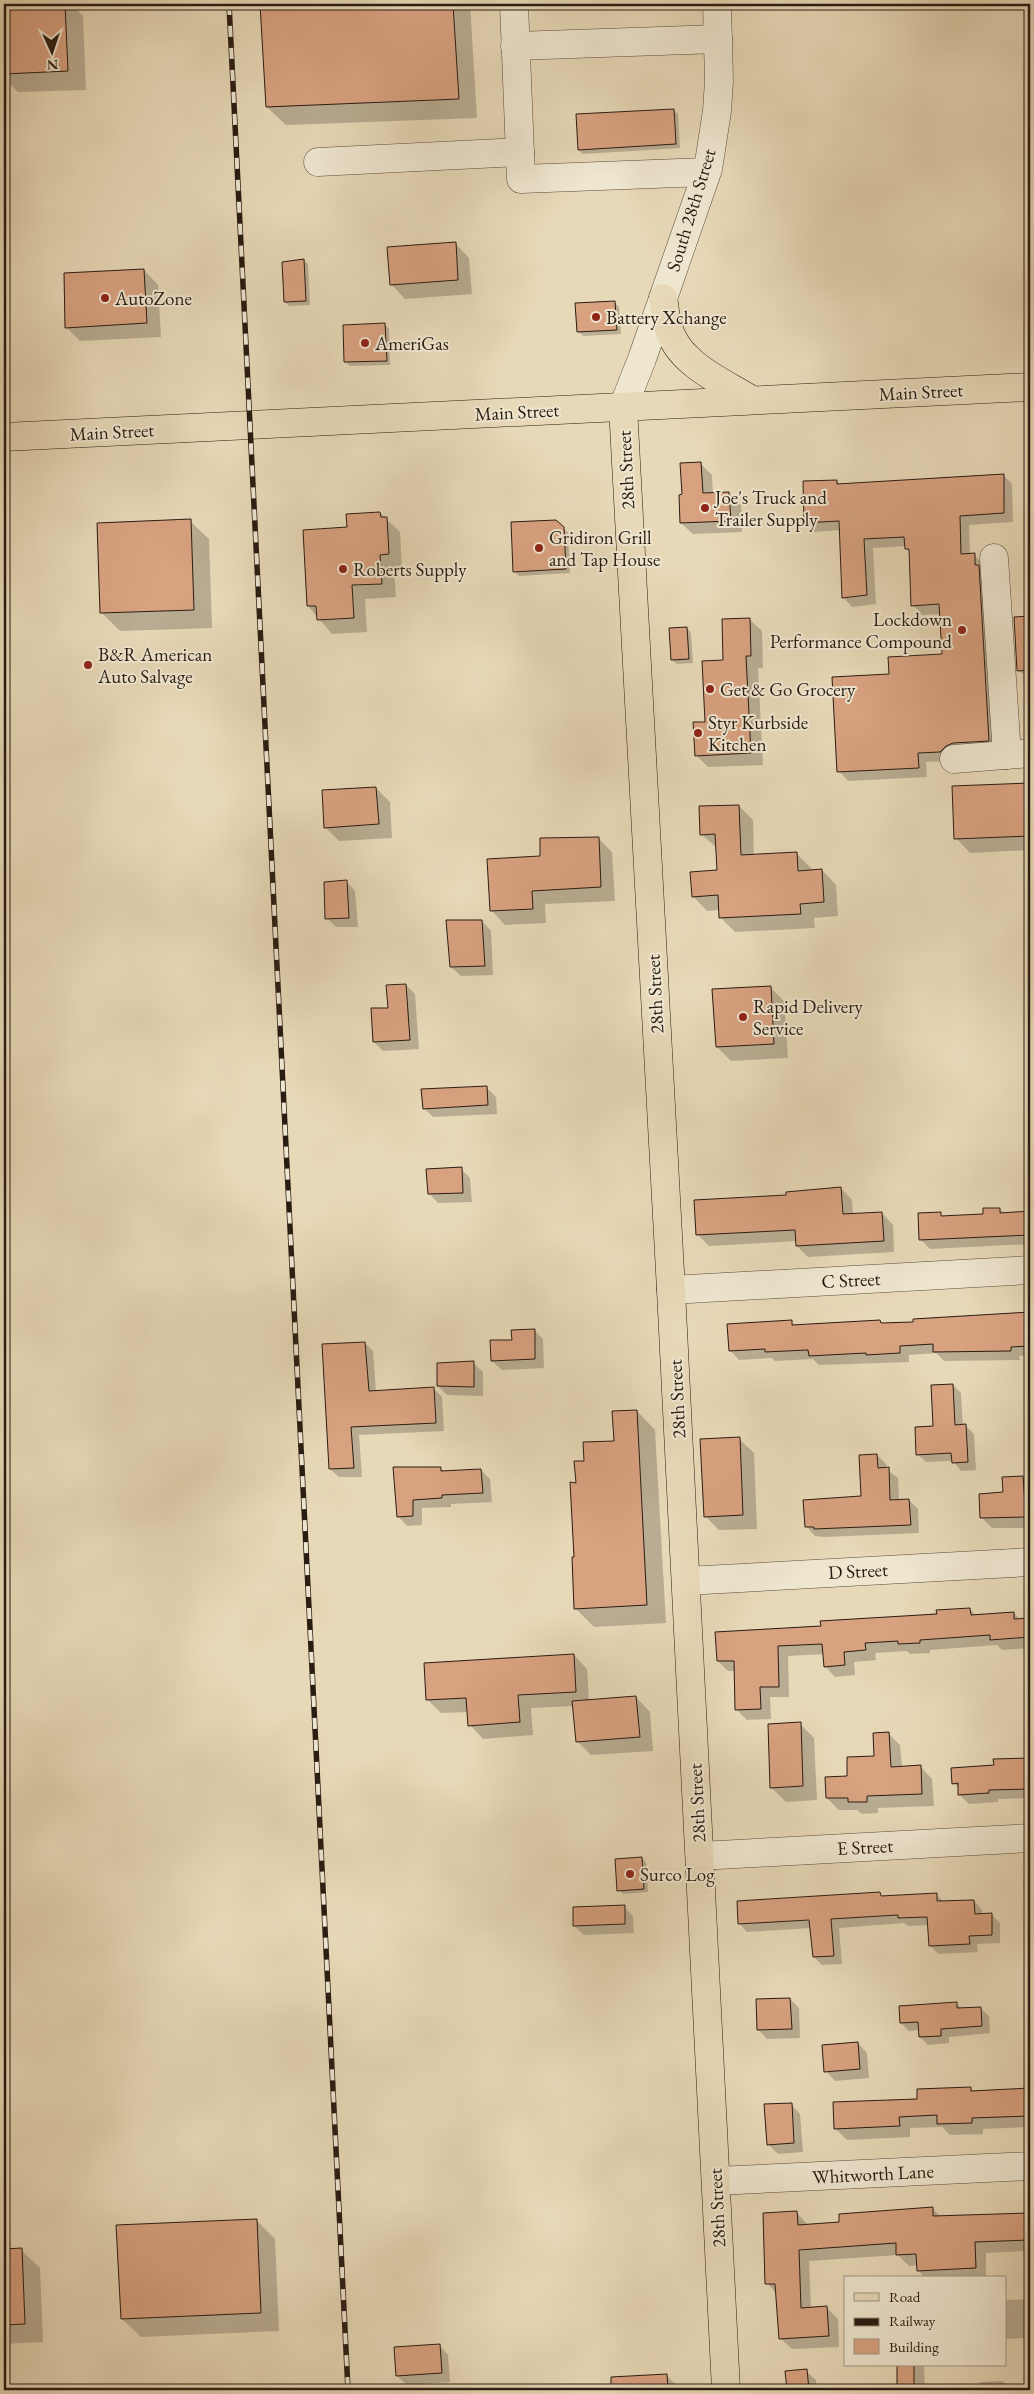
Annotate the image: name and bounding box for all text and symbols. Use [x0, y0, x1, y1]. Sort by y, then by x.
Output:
north arrow [28, 28, 78, 78]
text: N [46, 56, 59, 74]
street label: South 28th Street [660, 145, 722, 275]
place label: AutoZone [114, 286, 192, 311]
marker: AutoZone [99, 292, 111, 304]
place label: Battery Xchange [606, 305, 727, 330]
marker: Battery Xchange [590, 311, 602, 323]
place label: AmeriGas [374, 331, 449, 356]
marker: AmeriGas [359, 337, 371, 349]
street label: Main Street [878, 377, 964, 407]
street label: Main Street [474, 397, 560, 427]
street label: Main Street [69, 417, 155, 447]
street label: 28th Street [611, 430, 641, 510]
place label: Joe's Truck and Trailer Supply [713, 485, 827, 532]
marker: Joe's Truck and Trailer Supply [699, 502, 711, 514]
place label: Gridiron Grill and Tap House [549, 525, 660, 572]
marker: Gridiron Grill and Tap House [533, 542, 545, 554]
place label: Roberts Supply [353, 557, 467, 582]
marker: Roberts Supply [337, 563, 349, 575]
place label: Lockdown Performance Compound [770, 607, 952, 654]
marker: Lockdown Performance Compound [956, 624, 968, 636]
place label: B&R American Auto Salvage [97, 642, 212, 689]
marker: B&R American Auto Salvage [82, 659, 94, 671]
place label: Get & Go Grocery [720, 677, 856, 702]
marker: Get & Go Grocery [704, 683, 716, 695]
place label: Styr Kurbside Kitchen [708, 710, 808, 757]
marker: Styr Kurbside Kitchen [692, 727, 704, 739]
street label: 28th Street [640, 954, 670, 1034]
place label: Rapid Delivery Service [753, 994, 864, 1041]
marker: Rapid Delivery Service [737, 1011, 749, 1023]
street label: C Street [821, 1266, 881, 1294]
street label: 28th Street [662, 1359, 692, 1439]
street label: D Street [827, 1557, 889, 1585]
street label: 28th Street [682, 1763, 712, 1843]
street label: E Street [836, 1833, 894, 1861]
place label: Surco Log [640, 1862, 715, 1887]
marker: Surco Log [624, 1868, 636, 1880]
street label: Whitworth Lane [812, 2158, 934, 2190]
street label: 28th Street [702, 2168, 732, 2248]
legend [844, 2276, 1006, 2366]
text: Road [889, 2287, 921, 2306]
text: Railway [889, 2311, 936, 2330]
text: Building [889, 2337, 939, 2356]

